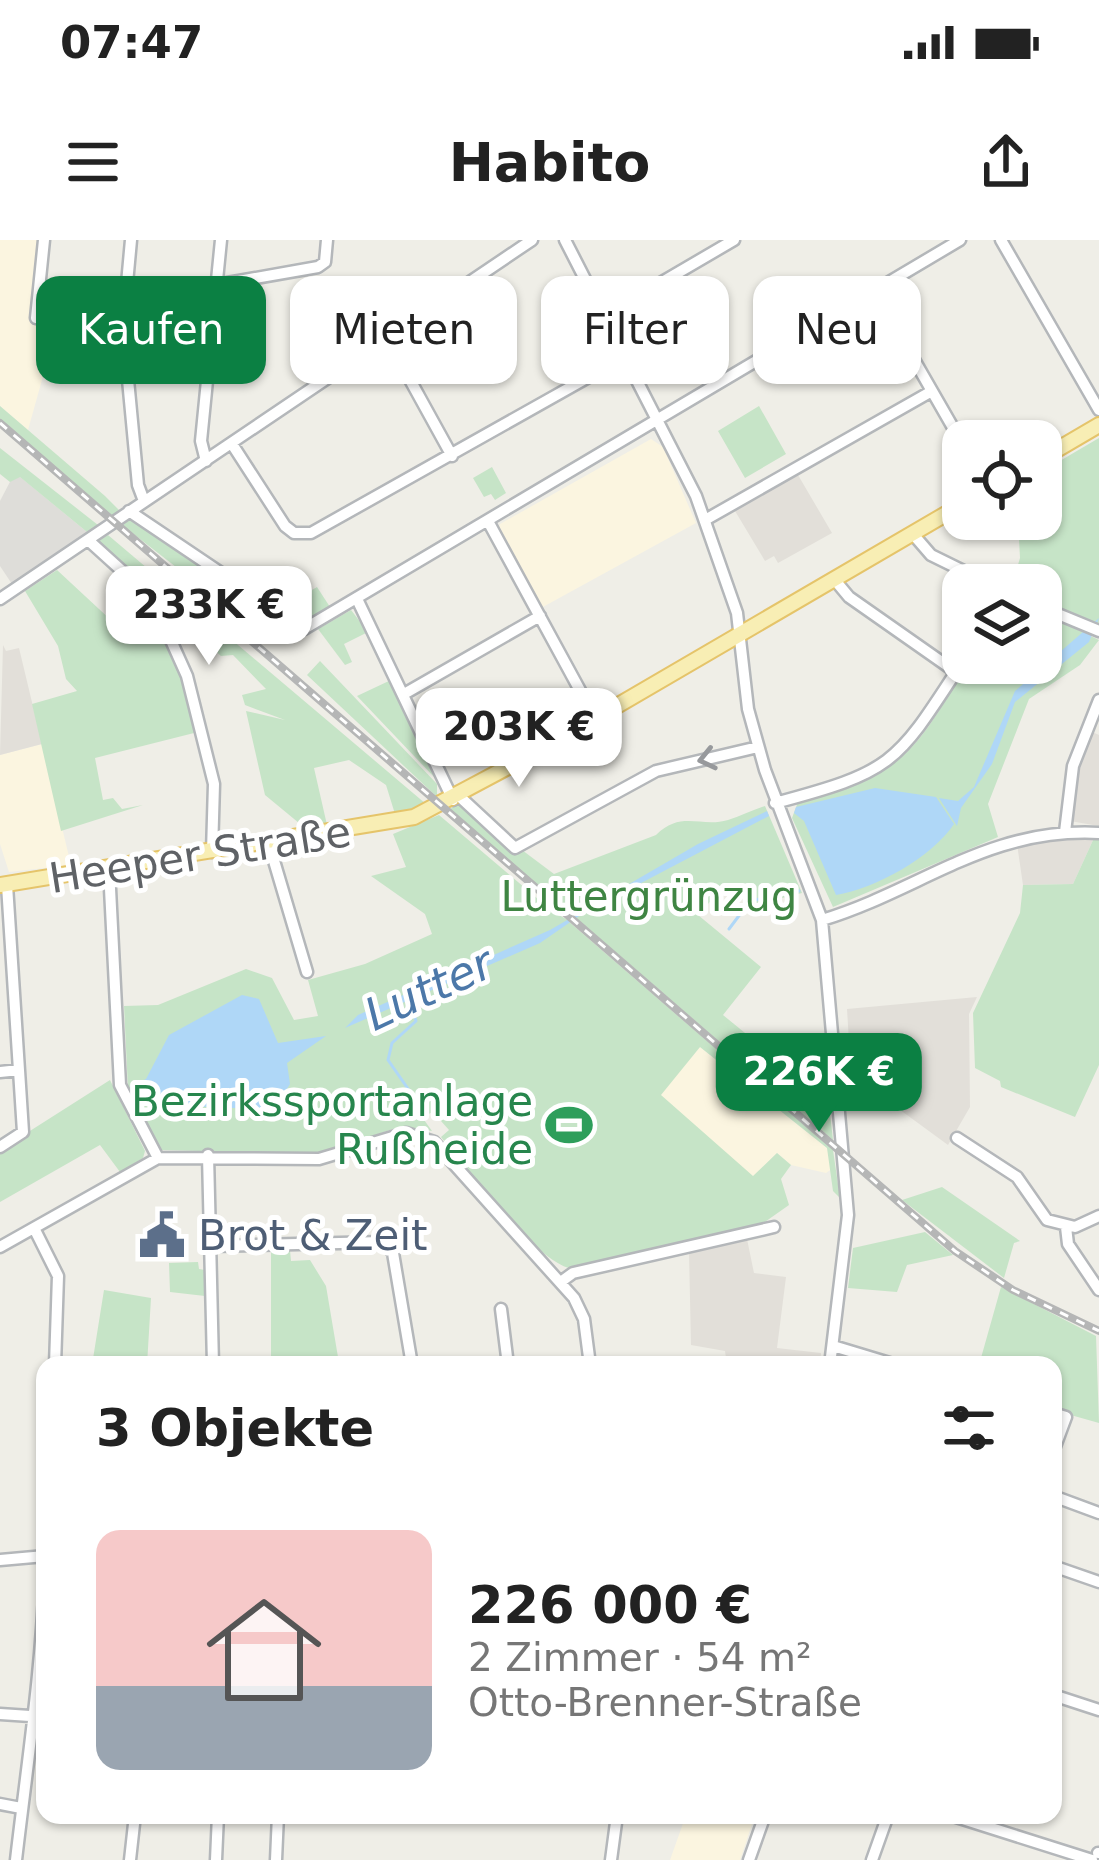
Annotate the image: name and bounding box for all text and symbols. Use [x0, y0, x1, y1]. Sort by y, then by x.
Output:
text: 07:47 [60, 16, 203, 69]
icon: menu [60, 129, 126, 195]
icon: share [973, 129, 1039, 195]
text: Habito [449, 131, 650, 194]
chip: Kaufen [36, 276, 266, 384]
chip: Mieten [290, 276, 517, 384]
chip: Filter [541, 276, 729, 384]
chip: Neu [753, 276, 921, 384]
map controls [942, 420, 1062, 684]
button: locate [942, 420, 1062, 540]
button: layers [942, 564, 1062, 684]
pin: 233K € [111, 566, 307, 668]
text: 233K € [133, 582, 285, 627]
pin: 203K € [421, 688, 617, 790]
text: 203K € [443, 704, 595, 749]
one-way arrow [698, 745, 718, 770]
street label: Heeper Straße [46, 807, 354, 903]
park label: Luttergrünzug [500, 872, 798, 921]
water label: Lutter [357, 935, 504, 1042]
pin: 226K € [721, 1033, 917, 1135]
text: 226K € [743, 1049, 895, 1094]
place label: Bezirkssportanlage Rußheide [131, 1077, 533, 1174]
sports icon: Bezirkssportanlage Rußheide [544, 1100, 594, 1150]
public building icon: Brot & Zeit [137, 1210, 187, 1260]
place label: Brot & Zeit [198, 1211, 428, 1260]
icon: filters [936, 1395, 1002, 1461]
text: 3 Objekte [96, 1399, 374, 1458]
text: 226 000 € [468, 1576, 752, 1635]
icon: home [192, 1578, 336, 1722]
text: 2 Zimmer · 54 m² [468, 1635, 812, 1680]
text: Otto-Brenner-Straße [468, 1680, 862, 1725]

